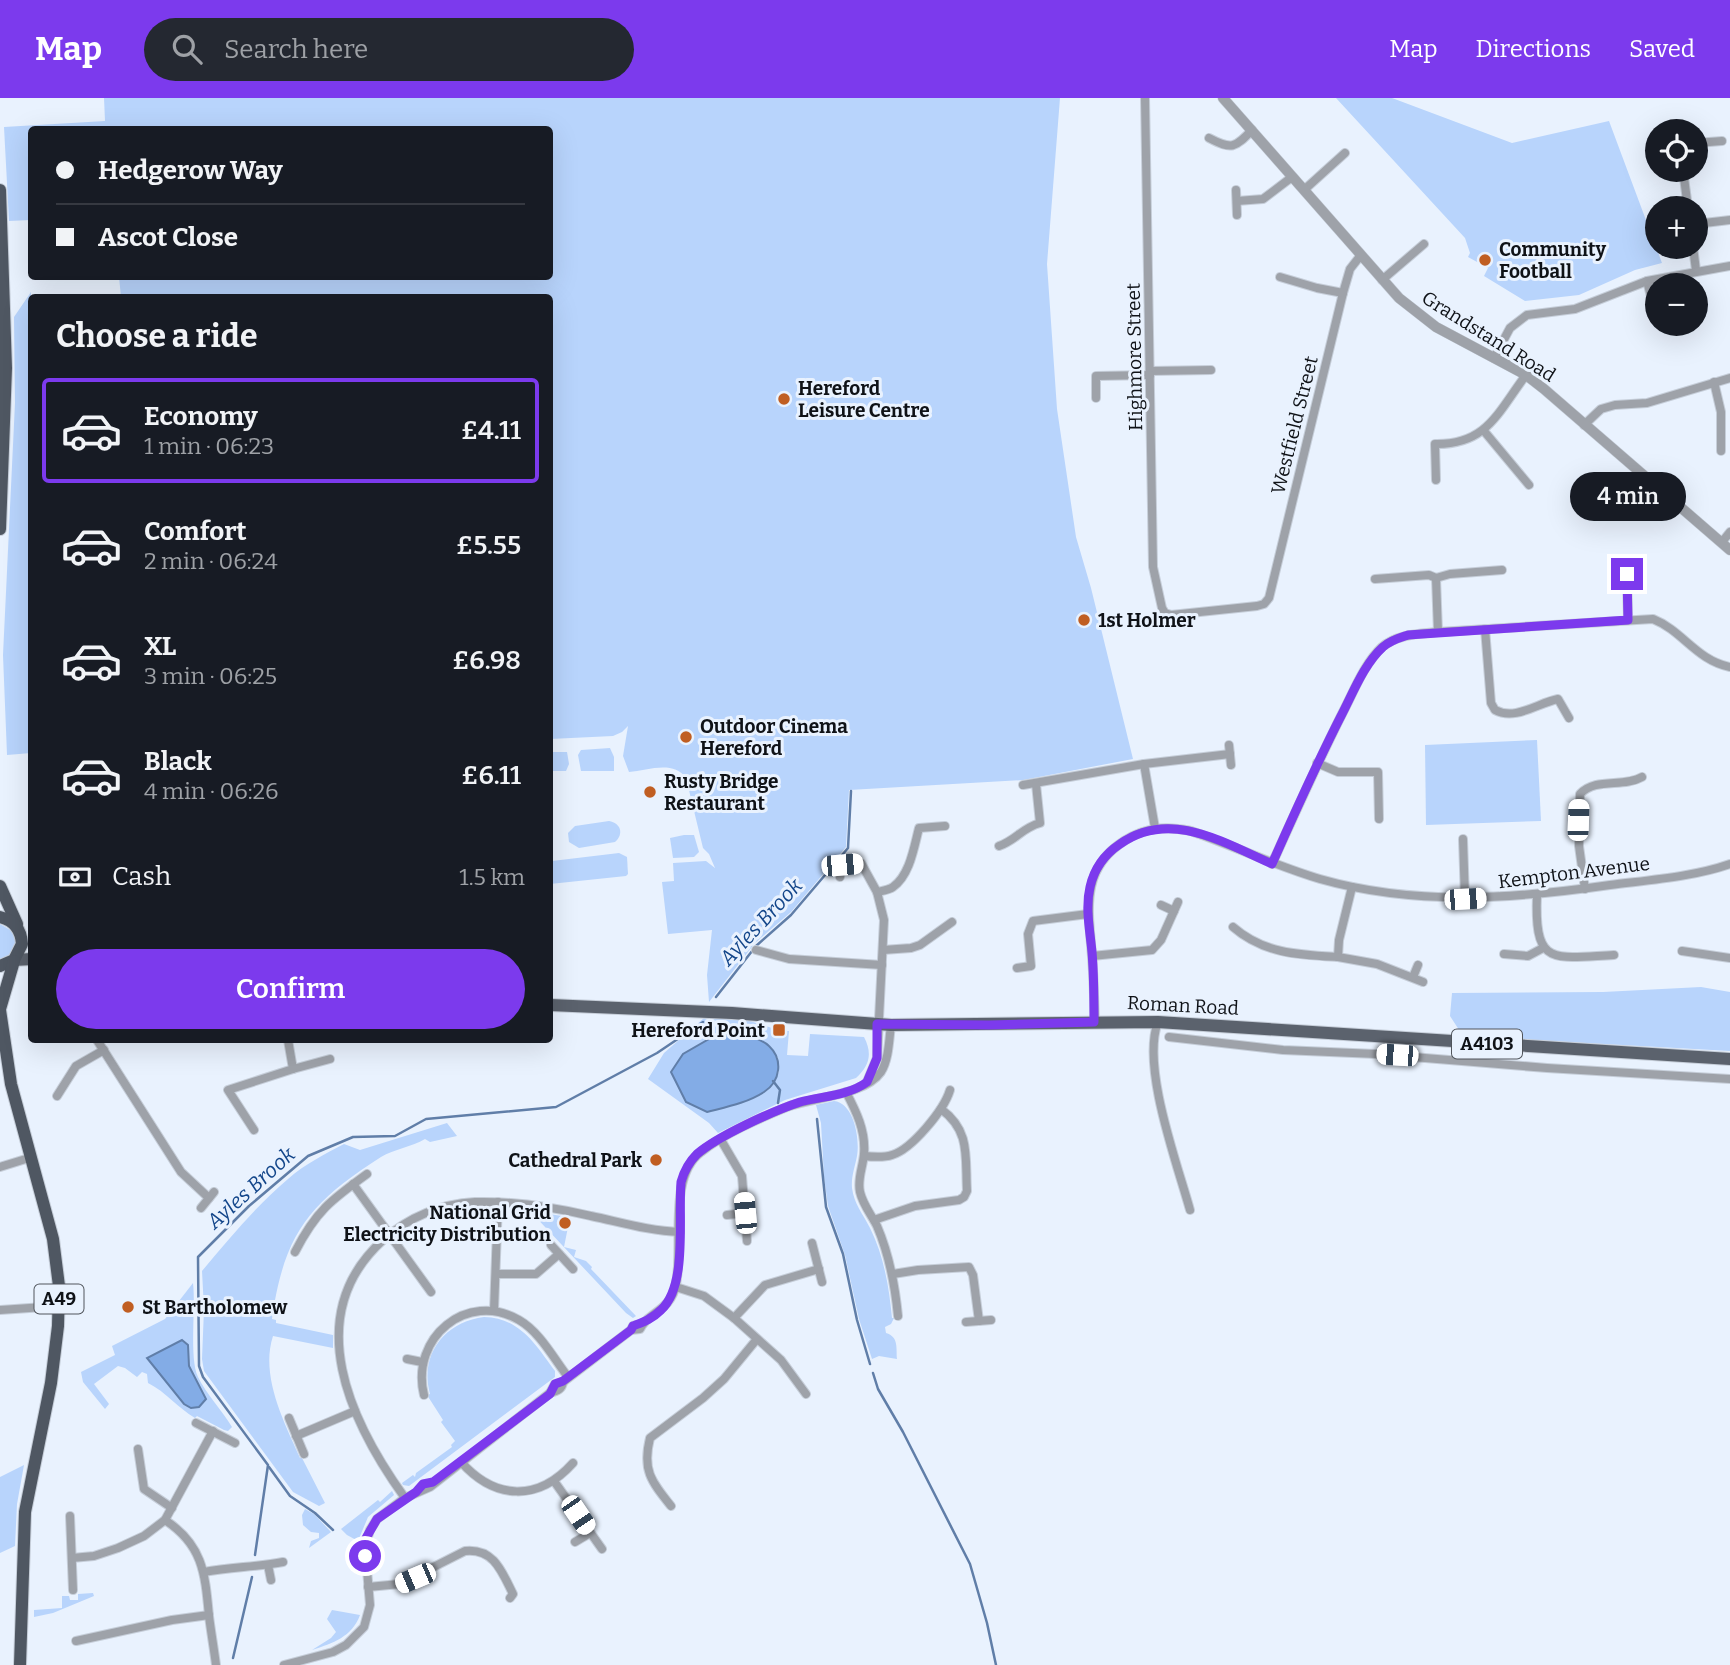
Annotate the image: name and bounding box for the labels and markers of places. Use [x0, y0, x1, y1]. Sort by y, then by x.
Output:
place label: Community Football [1499, 238, 1607, 283]
marker: Community Football [1477, 252, 1493, 268]
place label: Hereford Leisure Centre [798, 377, 930, 422]
marker: Hereford Leisure Centre [776, 391, 792, 407]
place label: 1st Holmer [1098, 609, 1196, 632]
marker: 1st Holmer [1076, 612, 1092, 628]
place label: Outdoor Cinema Hereford [700, 715, 848, 760]
marker: Outdoor Cinema Hereford [678, 729, 694, 745]
place label: Rusty Bridge Restaurant [664, 770, 779, 815]
marker: Rusty Bridge Restaurant [642, 784, 658, 800]
place label: Hereford Point [631, 1019, 765, 1042]
marker: Hereford Point [771, 1022, 787, 1038]
place label: Cathedral Park [508, 1149, 643, 1172]
marker: Cathedral Park [648, 1152, 664, 1168]
place label: National Grid Electricity Distribution [343, 1201, 552, 1246]
marker: National Grid Electricity Distribution [557, 1215, 573, 1231]
place label: St Bartholomew [142, 1296, 287, 1319]
marker: St Bartholomew [120, 1299, 136, 1315]

